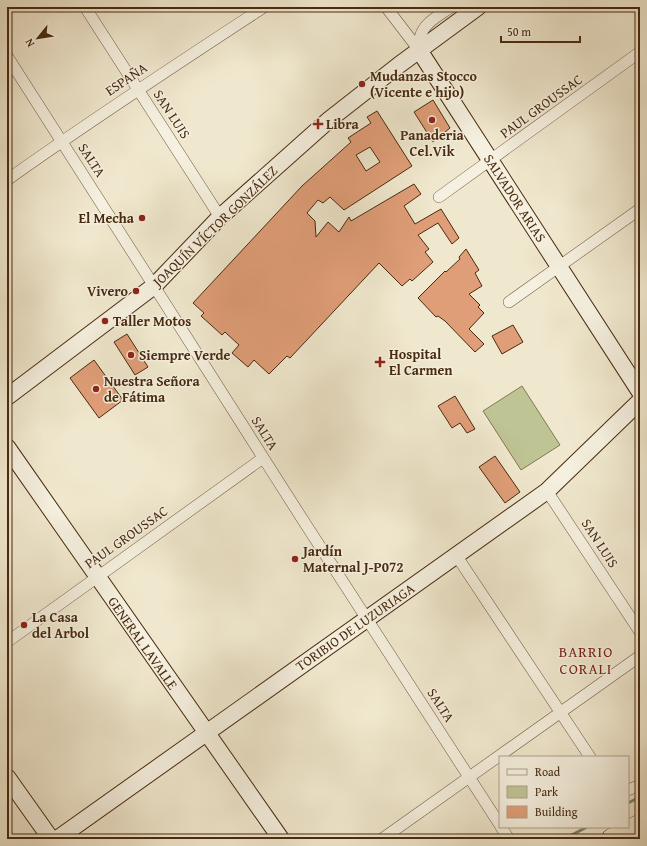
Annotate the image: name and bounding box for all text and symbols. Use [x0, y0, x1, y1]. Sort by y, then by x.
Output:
north arrow [18, 18, 58, 58]
scale bar [501, 18, 580, 44]
text: 50 m [507, 23, 531, 40]
text: N [20, 35, 38, 50]
street label: ESPAÑA [101, 57, 151, 100]
place label: Mudanzas Stocco (Vicente e hijo) [370, 66, 478, 102]
street label: PAUL GROUSSAC [496, 69, 587, 143]
marker: Mudanzas Stocco (Vicente e hijo) [357, 79, 367, 89]
street label: SAN LUIS [149, 86, 195, 143]
place label: Libra [326, 114, 360, 134]
marker: Panaderia Cel.Vik [427, 115, 437, 125]
marker: Libra [313, 119, 323, 129]
place label: Panaderia Cel.Vik [400, 125, 465, 161]
street label: SALTA [74, 139, 111, 181]
street label: SALVADOR ARIAS [479, 150, 551, 246]
street label: JOAQUÍN VÍCTOR GONZÁLEZ [147, 161, 282, 293]
place label: El Mecha [78, 208, 135, 228]
marker: El Mecha [137, 213, 147, 223]
place label: Vivero [87, 281, 129, 301]
marker: Vivero [131, 286, 141, 296]
place label: Taller Motos [113, 311, 191, 331]
marker: Taller Motos [100, 316, 110, 326]
place label: Hospital El Carmen [389, 344, 453, 380]
place label: Siempre Verde [139, 345, 230, 365]
marker: Siempre Verde [126, 350, 136, 360]
marker: Hospital El Carmen [374, 356, 386, 368]
place label: Nuestra Señora de Fátima [104, 371, 200, 407]
marker: Nuestra Señora de Fátima [91, 384, 101, 394]
street label: SALTA [247, 412, 283, 454]
street label: PAUL GROUSSAC [80, 501, 172, 573]
street label: SAN LUIS [577, 515, 623, 572]
place label: Jardín Maternal J-P072 [301, 541, 403, 577]
marker: Jardín Maternal J-P072 [290, 554, 300, 564]
street label: TORIBIO DE LUZURIAGA [291, 578, 419, 676]
street label: GENERAL LAVALLE [103, 593, 183, 693]
place label: La Casa del Arbol [32, 607, 90, 643]
marker: La Casa del Arbol [19, 620, 29, 630]
district label: BARRIO CORALI [559, 641, 613, 679]
street label: SALTA [423, 684, 460, 726]
legend [499, 756, 629, 828]
text: Road [535, 763, 561, 780]
text: Park [535, 783, 559, 800]
text: Building [535, 803, 578, 820]

